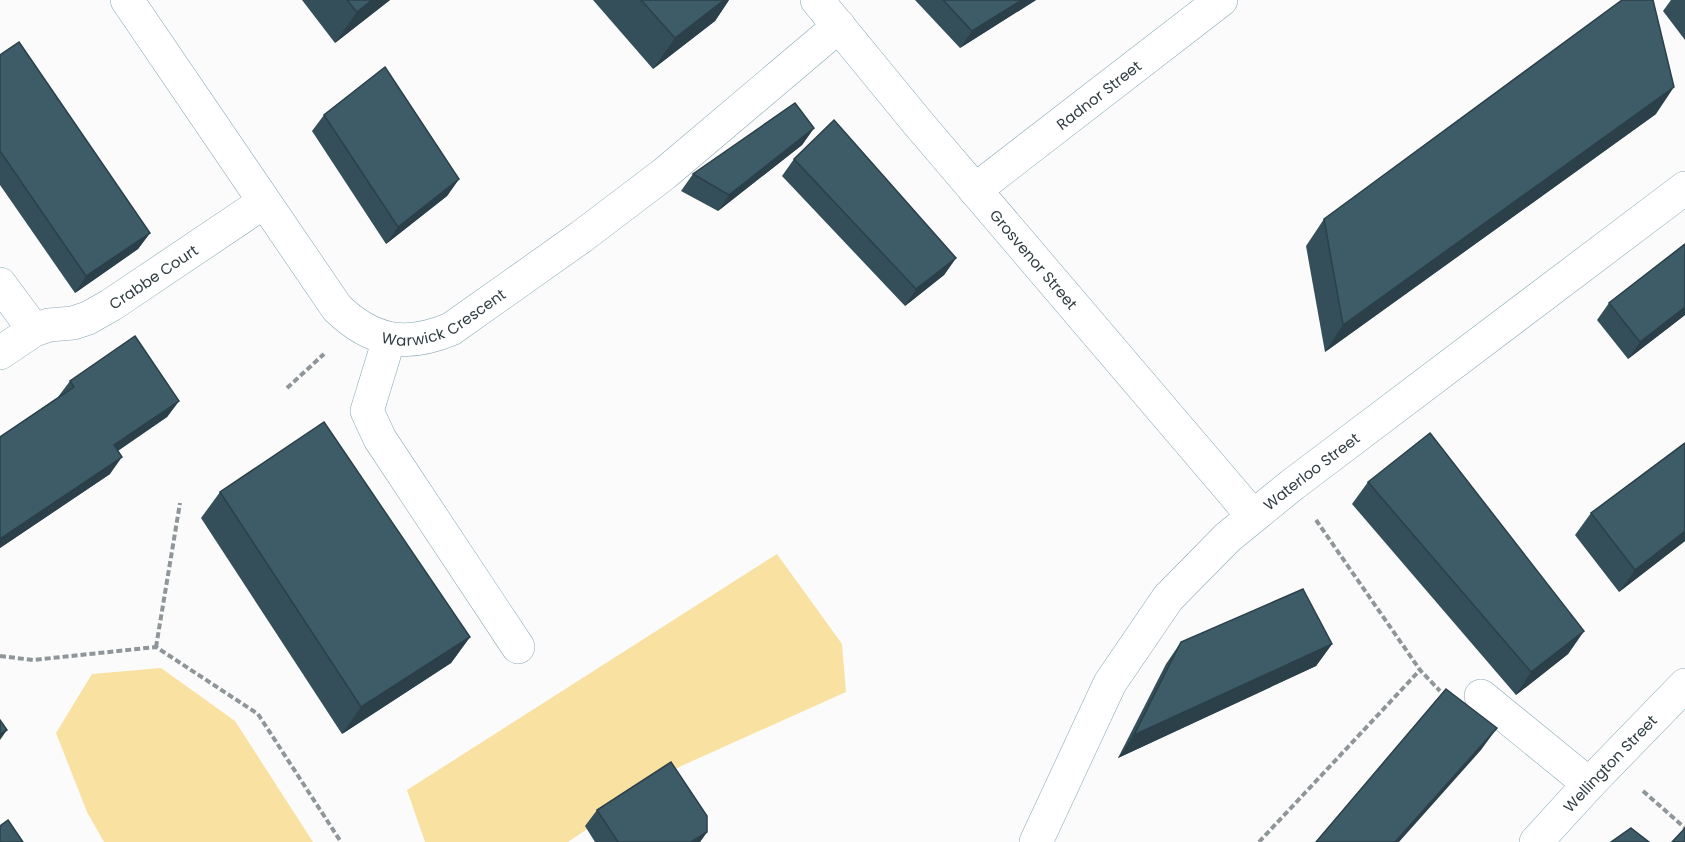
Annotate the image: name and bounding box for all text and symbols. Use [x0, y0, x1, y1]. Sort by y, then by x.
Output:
street label: Radnor Street [1052, 55, 1145, 134]
street label: Grosvenor Street [985, 205, 1083, 314]
street label: Crabbe Court [105, 239, 202, 314]
street label: Warwick Crescent [380, 283, 510, 350]
street label: Waterloo Street [1259, 427, 1364, 515]
street label: Wellington Street [1558, 710, 1661, 816]

